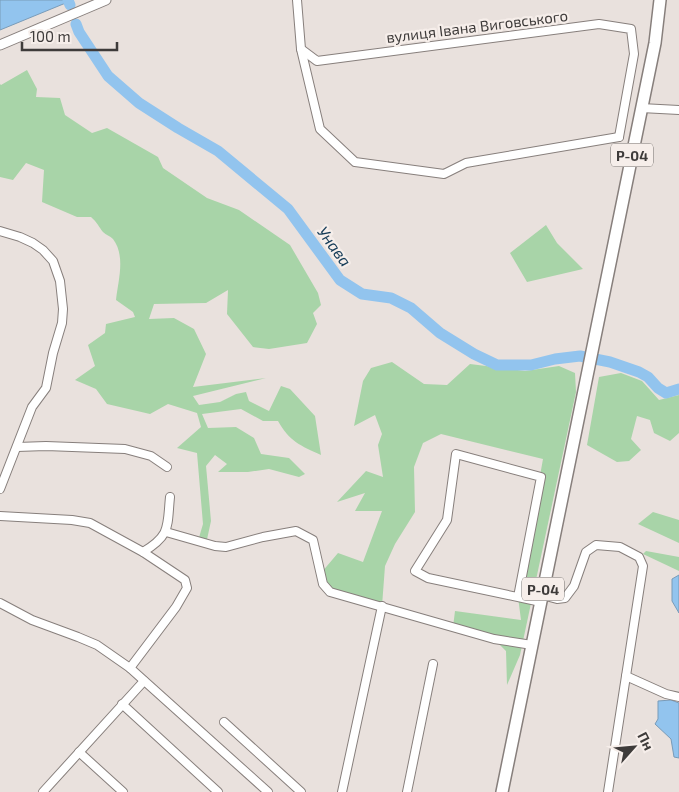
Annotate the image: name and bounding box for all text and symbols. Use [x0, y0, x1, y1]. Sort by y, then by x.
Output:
street label: вулиця Івана Виговського [385, 6, 569, 47]
scale bar [22, 20, 118, 52]
text: 100 m [30, 27, 71, 45]
road number: Р-04 [611, 144, 653, 166]
water label: Унава [314, 222, 356, 270]
road number: Р-04 [522, 578, 564, 600]
north arrow [609, 722, 659, 772]
text: Пн [634, 729, 658, 753]

